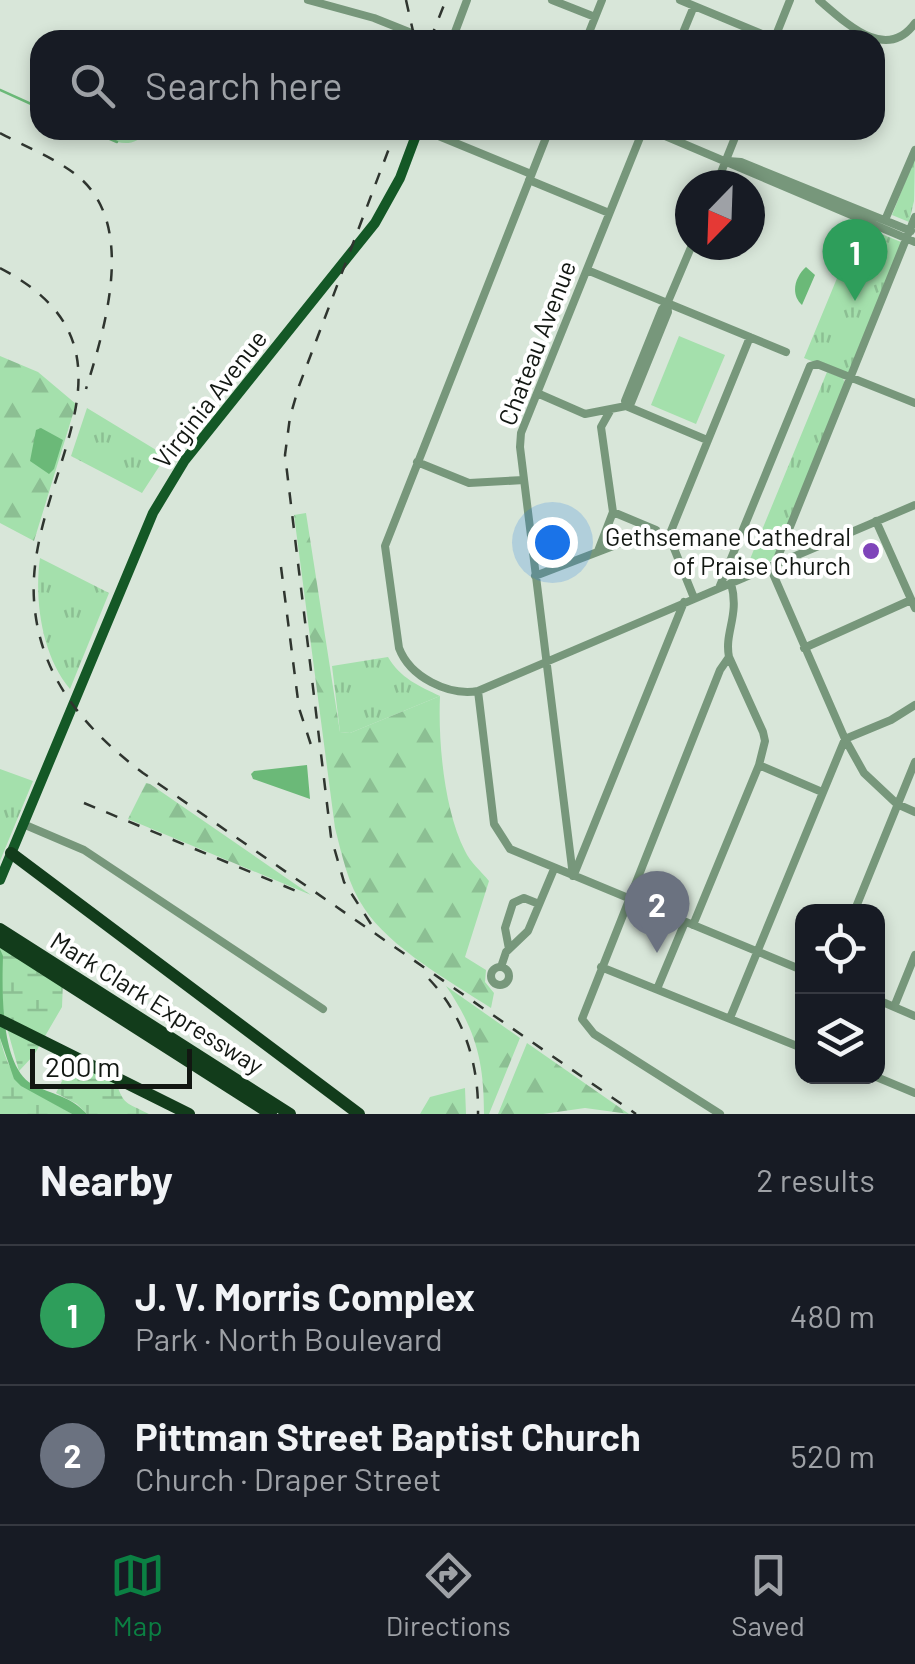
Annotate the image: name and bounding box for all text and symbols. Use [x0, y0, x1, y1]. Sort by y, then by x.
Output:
search box [30, 30, 885, 140]
icon: search [65, 58, 120, 113]
text: Search here [145, 62, 343, 108]
north arrow [675, 170, 765, 260]
pin: 1 [822, 218, 888, 301]
street label: Chateau Avenue [491, 256, 581, 429]
street label: Virginia Avenue [146, 323, 272, 473]
your location [527, 517, 578, 568]
place label: Gethsemane Cathedral of Praise Church [605, 521, 851, 580]
marker: Gethsemane Cathedral of Praise Church [860, 540, 882, 562]
pin: 2 [624, 870, 690, 953]
map controls [795, 904, 885, 1084]
button: locate [795, 904, 885, 994]
street label: Mark Clark Expressway [46, 924, 270, 1080]
button: layers [795, 994, 885, 1084]
scale bar [30, 1044, 192, 1088]
text: 200 m [45, 1049, 120, 1083]
text: Nearby [40, 1154, 173, 1204]
text: 2 results [756, 1160, 875, 1198]
text: J. V. Morris Complex [135, 1273, 475, 1319]
text: 1 [67, 1296, 78, 1334]
text: 480 m [790, 1296, 875, 1334]
text: Park · North Boulevard [135, 1319, 443, 1357]
text: Pittman Street Baptist Church [135, 1413, 641, 1459]
text: 2 [64, 1436, 81, 1474]
text: 520 m [790, 1436, 875, 1474]
text: Church · Draper Street [135, 1459, 441, 1497]
tab: Map [110, 1548, 165, 1642]
tab: Directions [386, 1548, 511, 1642]
tab: Saved [731, 1548, 805, 1642]

